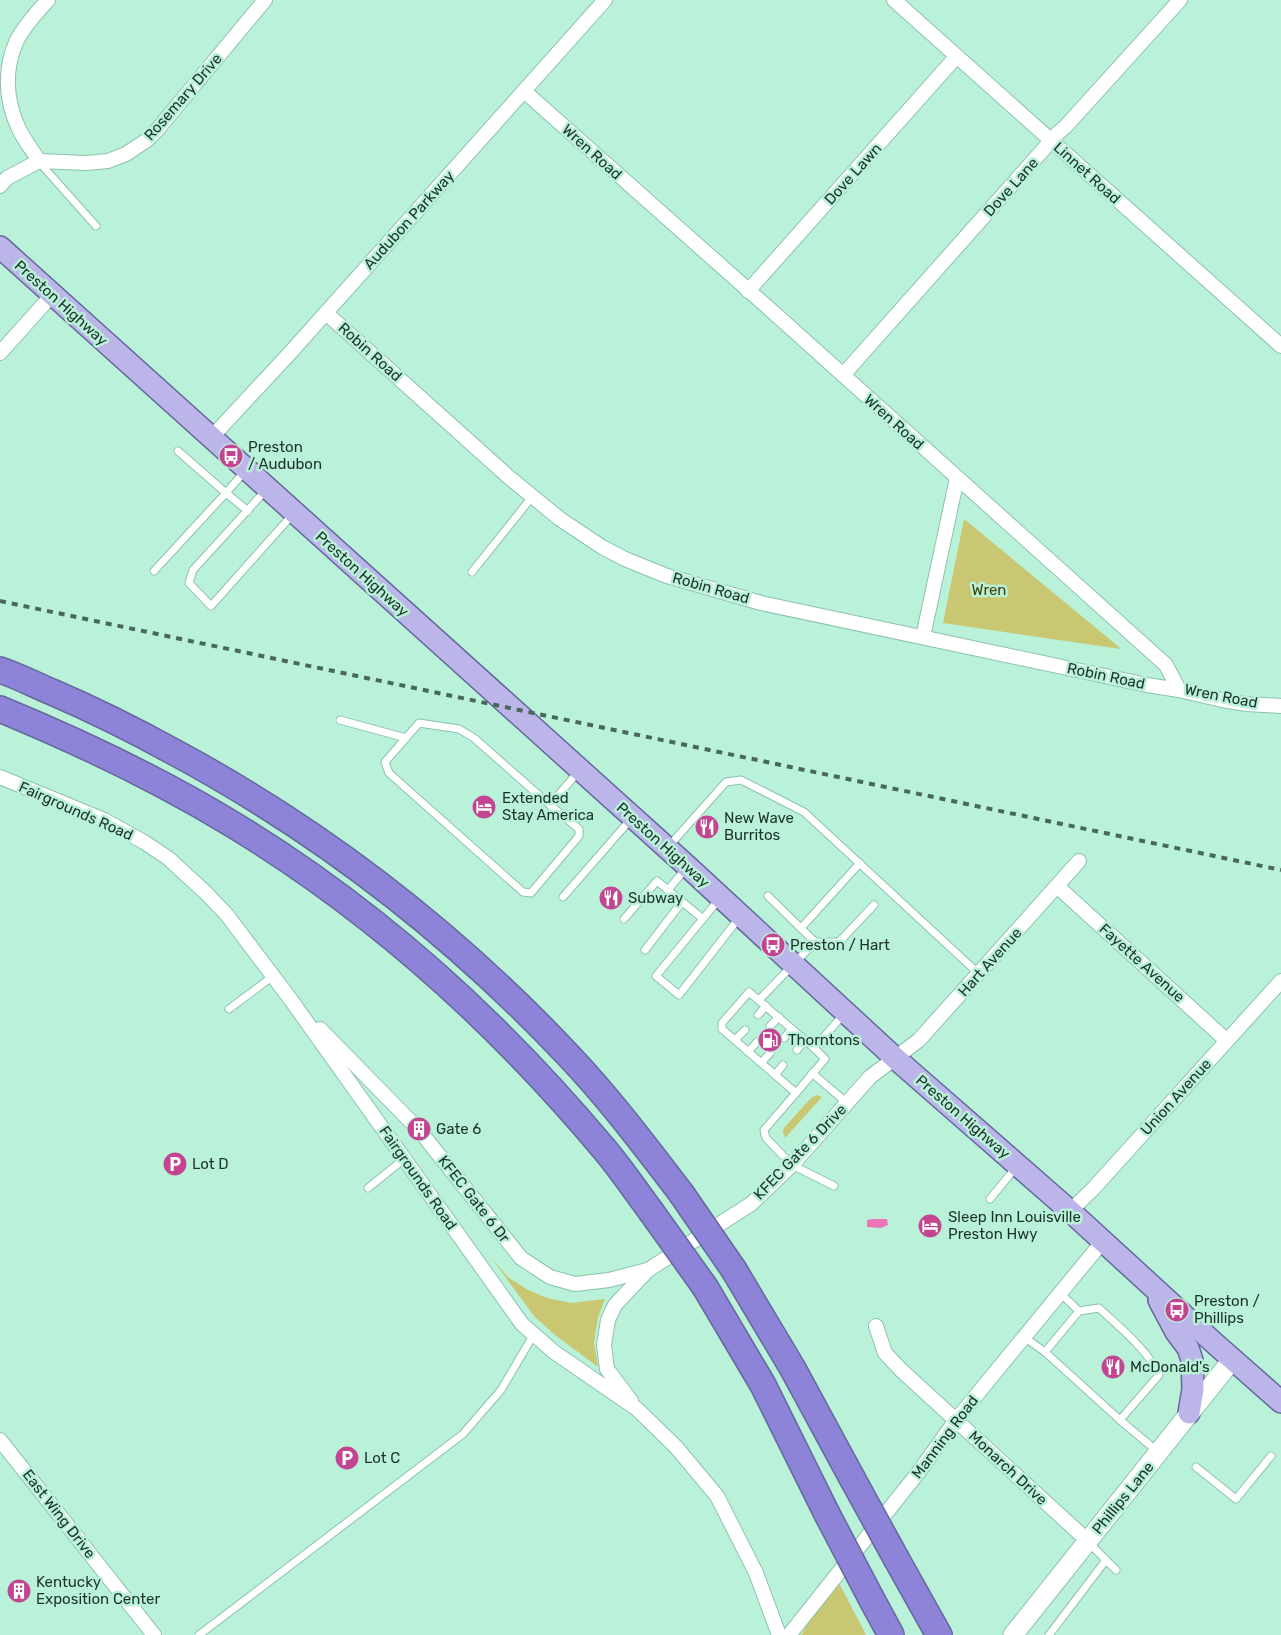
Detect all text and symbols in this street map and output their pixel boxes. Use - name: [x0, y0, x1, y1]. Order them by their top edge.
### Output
- street label: Rosemary Drive: [140, 50, 226, 144]
- street label: Wren Road: [558, 121, 626, 183]
- street label: Linnet Road: [1050, 138, 1124, 208]
- street label: Dove Lawn: [821, 140, 885, 208]
- street label: Dove Lane: [980, 154, 1042, 220]
- street label: Audubon Parkway: [360, 167, 458, 273]
- street label: Preston Highway: [11, 257, 111, 349]
- street label: Robin Road: [335, 319, 405, 385]
- street label: Wren Road: [860, 391, 928, 453]
- place label: Preston / Audubon: [248, 438, 322, 473]
- bus stop icon: Preston / Audubon: [218, 443, 244, 469]
- street label: Preston Highway: [312, 528, 412, 620]
- street label: Robin Road: [670, 568, 752, 608]
- park label: Wren: [972, 581, 1006, 599]
- street label: Robin Road: [1065, 659, 1147, 693]
- street label: Wren Road: [1183, 680, 1259, 712]
- street label: Fairgrounds Road: [16, 778, 136, 844]
- place label: Extended Stay America: [502, 789, 594, 824]
- hotel icon: Extended Stay America: [471, 794, 497, 820]
- street label: Preston Highway: [613, 799, 713, 891]
- place label: New Wave Burritos: [724, 809, 794, 844]
- restaurant icon: New Wave Burritos: [694, 814, 720, 840]
- restaurant icon: Subway: [598, 885, 624, 911]
- place label: Subway: [628, 889, 683, 907]
- street label: Fayette Avenue: [1096, 920, 1188, 1006]
- street label: Hart Avenue: [954, 924, 1026, 1000]
- bus stop icon: Preston / Hart: [760, 932, 786, 958]
- place label: Preston / Hart: [790, 936, 890, 954]
- fuel station icon: Thorntons: [757, 1027, 783, 1053]
- place label: Thorntons: [788, 1031, 860, 1049]
- street label: Union Avenue: [1137, 1055, 1215, 1139]
- street label: Preston Highway: [912, 1071, 1014, 1163]
- street label: KFEC Gate 6 Drive: [750, 1101, 850, 1203]
- building icon: Gate 6: [406, 1116, 432, 1142]
- place label: Gate 6: [436, 1120, 481, 1138]
- street label: Fairgrounds Road: [375, 1123, 461, 1233]
- parking icon: Lot D: [162, 1151, 188, 1177]
- street label: KFEC Gate 6 Dr: [434, 1152, 514, 1246]
- place label: Lot D: [192, 1155, 229, 1173]
- place label: Sleep Inn Louisville Preston Hwy: [948, 1208, 1081, 1243]
- hotel icon: Sleep Inn Louisville Preston Hwy: [917, 1213, 943, 1239]
- place label: Preston / Phillips: [1194, 1292, 1260, 1327]
- bus stop icon: Preston / Phillips: [1164, 1297, 1190, 1323]
- restaurant icon: McDonald's: [1100, 1354, 1126, 1380]
- place label: McDonald's: [1130, 1358, 1210, 1376]
- street label: Manning Road: [908, 1392, 982, 1482]
- street label: Monarch Drive: [965, 1427, 1051, 1509]
- parking icon: Lot C: [334, 1445, 360, 1471]
- place label: Lot C: [364, 1449, 400, 1467]
- street label: Phillips Lane: [1088, 1458, 1158, 1538]
- street label: East Wing Drive: [19, 1466, 99, 1562]
- place label: Kentucky Exposition Center: [36, 1573, 161, 1608]
- building icon: Kentucky Exposition Center: [6, 1578, 32, 1604]

